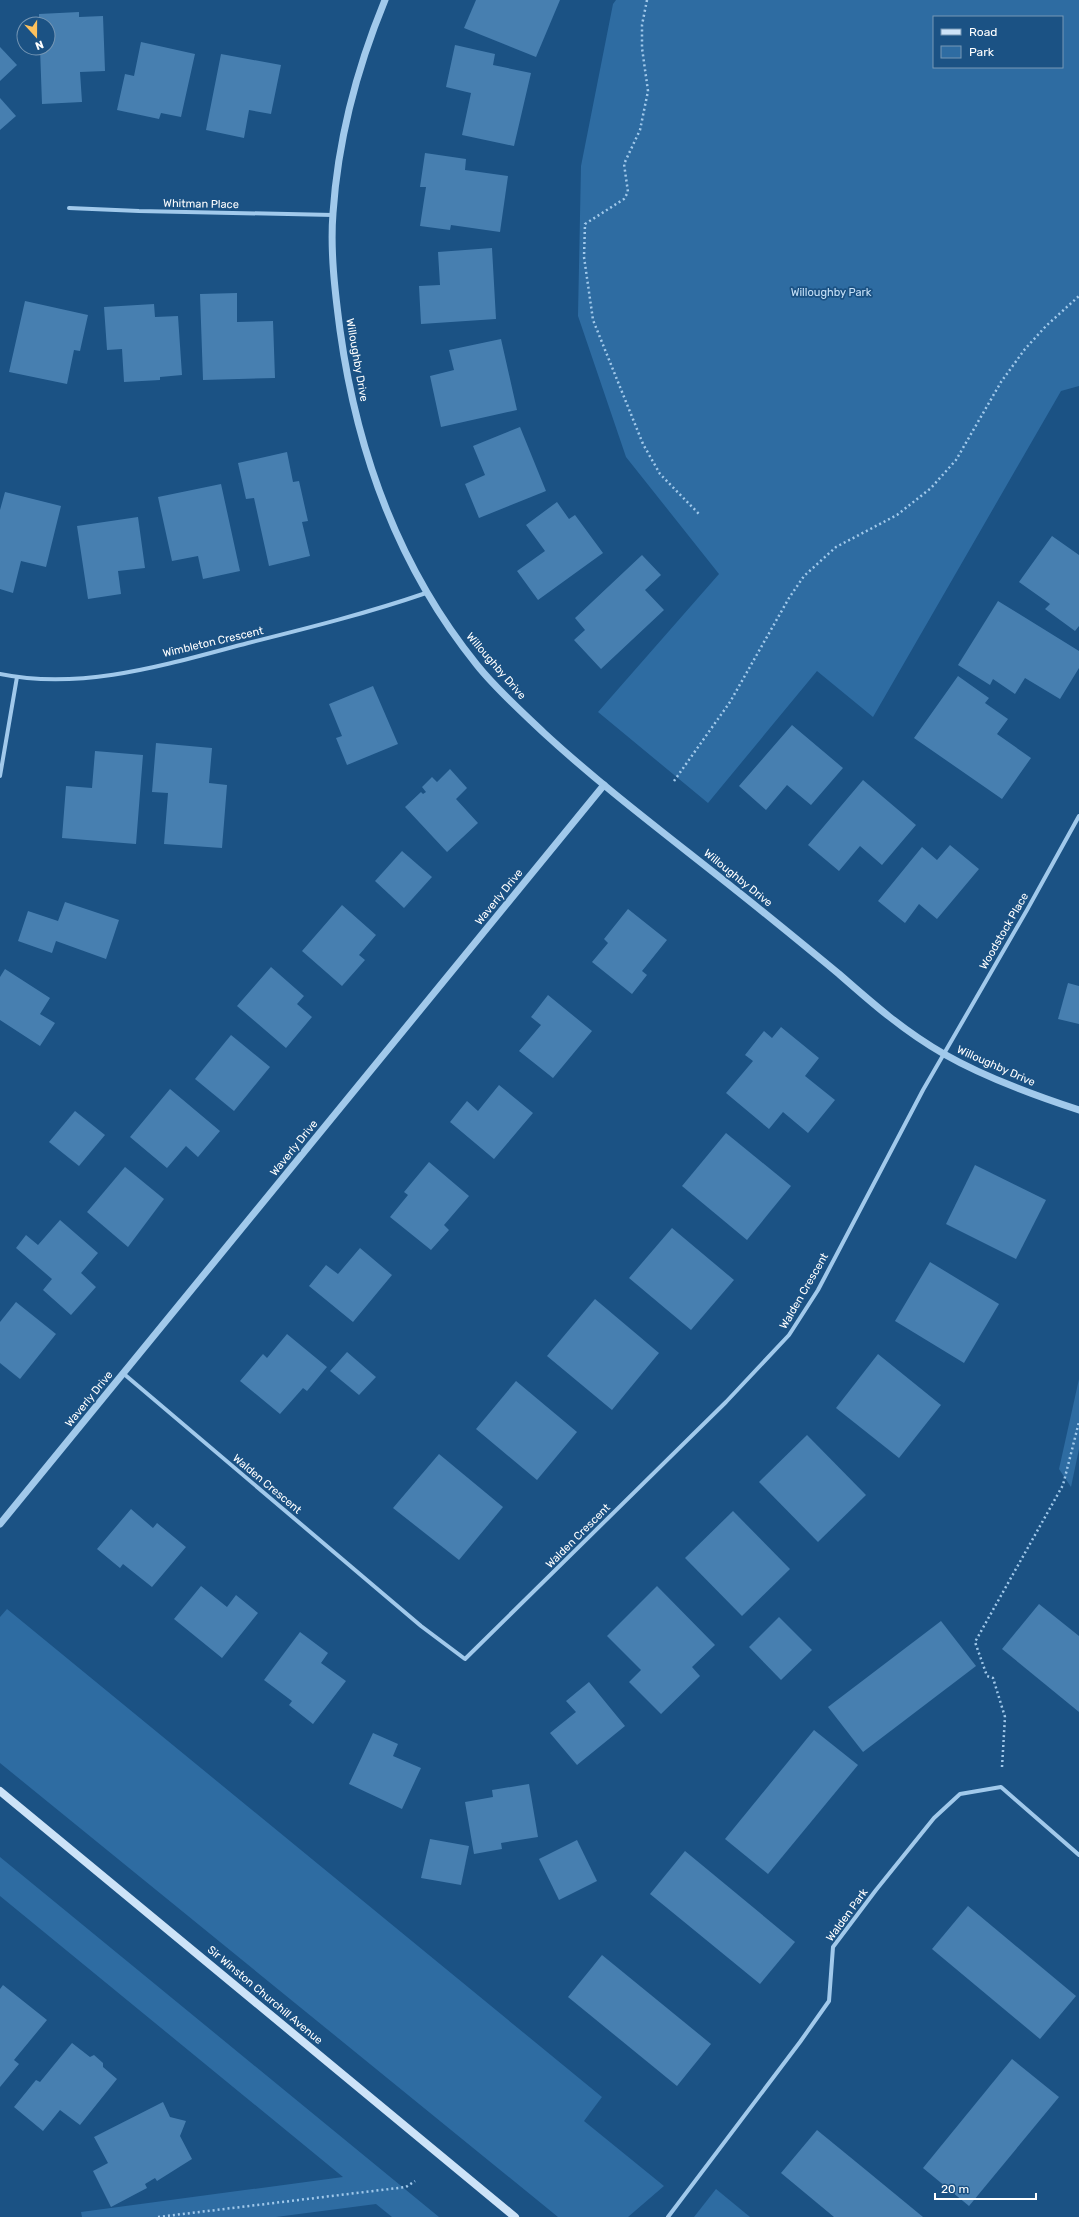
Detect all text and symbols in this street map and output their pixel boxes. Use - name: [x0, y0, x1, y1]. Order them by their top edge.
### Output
- north arrow: [16, 16, 56, 56]
- legend: [933, 16, 1063, 68]
- text: Road: [969, 25, 997, 39]
- text: N: [33, 37, 45, 52]
- text: Park: [969, 45, 995, 59]
- street label: Whitman Place: [163, 197, 239, 211]
- park label: Willoughby Park: [791, 286, 872, 299]
- street label: Willoughby Drive: [343, 317, 371, 403]
- street label: Wimbleton Crescent: [161, 624, 265, 660]
- street label: Willoughby Drive: [463, 630, 529, 702]
- street label: Willoughby Drive: [701, 846, 775, 910]
- street label: Waverly Drive: [472, 866, 526, 928]
- street label: Woodstock Place: [977, 890, 1031, 972]
- street label: Willoughby Drive: [955, 1043, 1037, 1089]
- street label: Waverly Drive: [267, 1117, 321, 1179]
- street label: Walden Crescent: [777, 1250, 831, 1331]
- street label: Waverly Drive: [62, 1368, 116, 1430]
- street label: Walden Crescent: [230, 1451, 305, 1517]
- street label: Walden Crescent: [543, 1501, 613, 1571]
- street label: Walden Park: [823, 1886, 871, 1944]
- street label: Sir Winston Churchill Avenue: [205, 1943, 325, 2047]
- scale bar: [935, 2175, 1036, 2201]
- text: 20 m: [941, 2182, 969, 2196]

